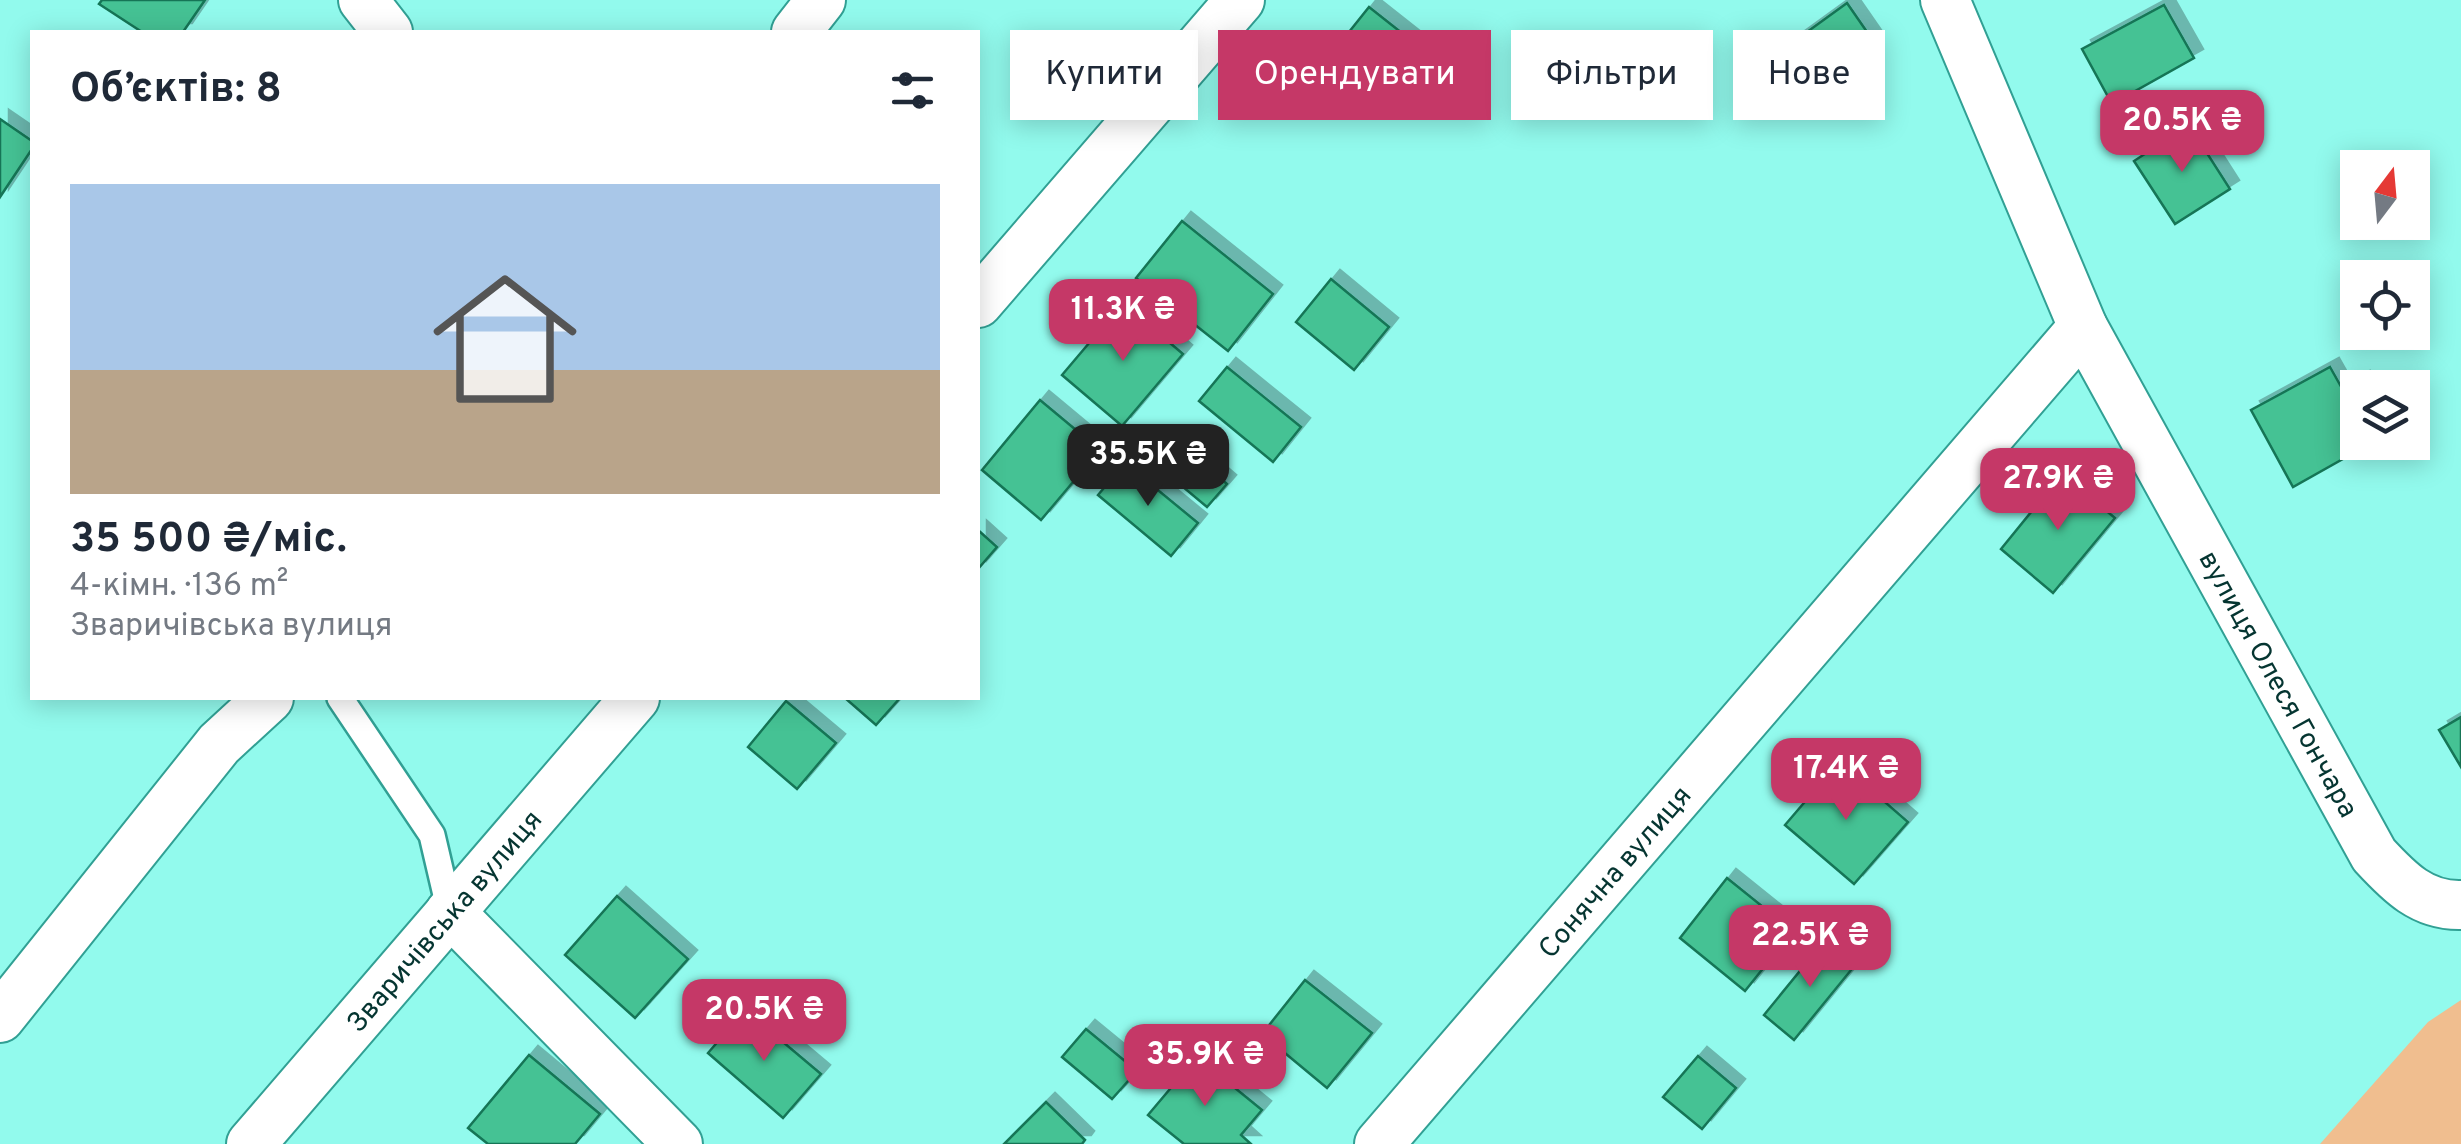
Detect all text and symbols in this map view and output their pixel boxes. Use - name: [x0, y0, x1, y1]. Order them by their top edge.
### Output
- chip: Купити: [1010, 30, 1198, 120]
- chip: Орендувати: [1218, 30, 1491, 120]
- chip: Фільтри: [1511, 30, 1713, 120]
- chip: Нове: [1733, 30, 1885, 120]
- icon: filters: [885, 63, 940, 118]
- text: Об’єктів: 8: [70, 64, 282, 117]
- pin: 20.5K ₴: [2090, 90, 2274, 175]
- text: 20.5K ₴: [2122, 102, 2242, 142]
- north arrow: [2340, 150, 2430, 240]
- map controls: [2340, 150, 2430, 460]
- icon: home: [415, 249, 595, 429]
- button: locate: [2340, 260, 2430, 350]
- pin: 11.3K ₴: [1031, 279, 1215, 364]
- text: 11.3K ₴: [1071, 291, 1175, 331]
- button: layers: [2340, 370, 2430, 460]
- pin: 35.5K ₴: [1056, 424, 1240, 509]
- text: 35.5K ₴: [1089, 436, 1207, 476]
- pin: 27.9K ₴: [1966, 448, 2150, 533]
- text: 27.9K ₴: [2002, 460, 2114, 500]
- text: 35 500 ₴/міс.: [70, 514, 347, 567]
- street label: вулиця Олеся Гончара: [2189, 545, 2365, 825]
- text: 4-кімн. · 136 m²: [70, 567, 288, 607]
- text: Зваричівська вулиця: [70, 607, 392, 647]
- pin: 17.4K ₴: [1754, 738, 1938, 823]
- text: 17.4K ₴: [1793, 750, 1899, 790]
- street label: Сонячна вулиця: [1532, 779, 1701, 967]
- street label: Зваричівська вулиця: [340, 804, 551, 1041]
- pin: 22.5K ₴: [1718, 905, 1902, 990]
- text: 22.5K ₴: [1751, 917, 1869, 957]
- pin: 20.5K ₴: [672, 979, 856, 1064]
- text: 20.5K ₴: [704, 991, 824, 1031]
- pin: 35.9K ₴: [1113, 1024, 1297, 1109]
- text: 35.9K ₴: [1146, 1036, 1264, 1076]

